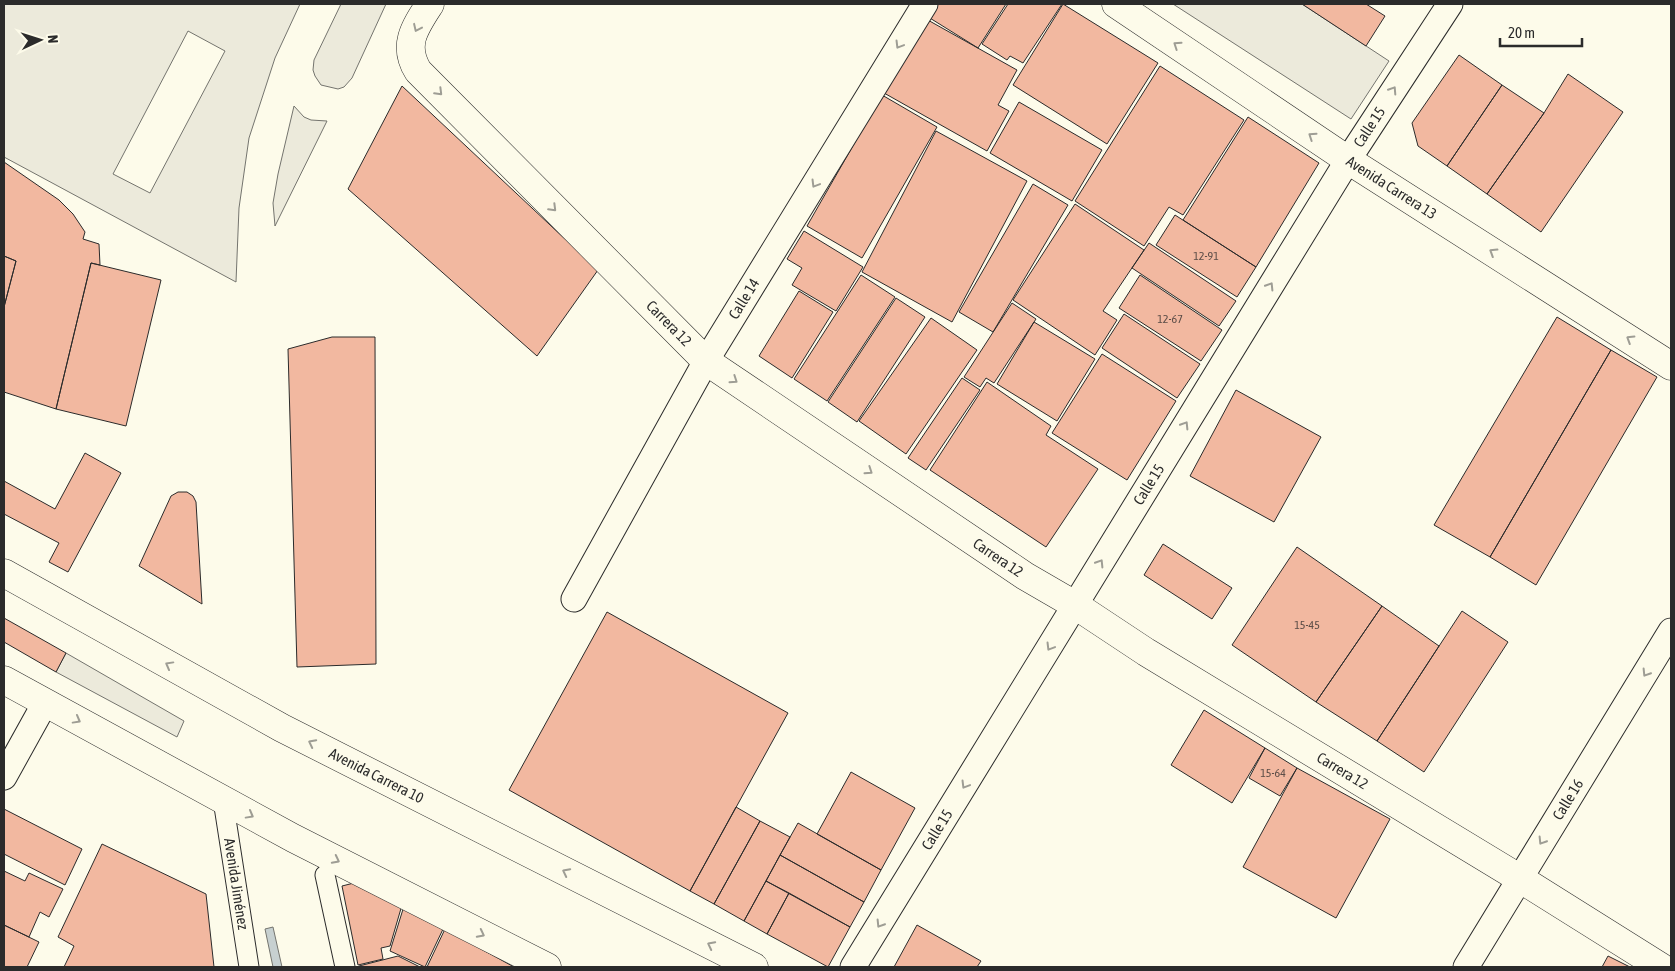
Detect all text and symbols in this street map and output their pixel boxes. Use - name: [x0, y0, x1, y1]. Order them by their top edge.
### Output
- north arrow: [15, 15, 65, 65]
- scale bar: [1500, 15, 1582, 47]
- one-way arrow: [413, 22, 423, 31]
- text: 20 m: [1508, 24, 1535, 41]
- text: N: [45, 34, 61, 44]
- one-way arrow: [896, 40, 906, 49]
- one-way arrow: [1174, 42, 1183, 51]
- one-way arrow: [433, 86, 442, 95]
- one-way arrow: [1387, 86, 1397, 95]
- street label: Calle 15: [1350, 104, 1388, 150]
- one-way arrow: [1308, 133, 1318, 142]
- street label: Avenida Carrera 13: [1343, 152, 1440, 222]
- one-way arrow: [811, 179, 821, 188]
- one-way arrow: [547, 202, 556, 211]
- house number: 12-91: [1193, 249, 1219, 263]
- one-way arrow: [1489, 249, 1498, 259]
- street label: Calle 14: [725, 275, 763, 322]
- one-way arrow: [1264, 283, 1274, 292]
- street label: Carrera 12: [643, 297, 695, 349]
- house number: 12-67: [1157, 312, 1183, 326]
- one-way arrow: [1626, 336, 1635, 346]
- one-way arrow: [728, 374, 737, 383]
- one-way arrow: [1179, 421, 1189, 430]
- street label: Calle 15: [1130, 461, 1167, 508]
- one-way arrow: [863, 464, 872, 474]
- street label: Carrera 12: [970, 534, 1027, 580]
- one-way arrow: [1094, 560, 1104, 569]
- house number: 15-45: [1294, 618, 1320, 632]
- one-way arrow: [1046, 641, 1056, 650]
- one-way arrow: [166, 661, 175, 671]
- one-way arrow: [1642, 667, 1652, 676]
- one-way arrow: [72, 714, 81, 724]
- one-way arrow: [308, 739, 317, 749]
- street label: Avenida Carrera 10: [326, 744, 427, 806]
- street label: Carrera 12: [1314, 749, 1371, 792]
- house number: 15-64: [1260, 766, 1286, 780]
- street label: Calle 16: [1549, 776, 1587, 823]
- one-way arrow: [961, 780, 971, 789]
- street label: Calle 15: [918, 806, 956, 853]
- one-way arrow: [245, 809, 254, 819]
- one-way arrow: [1539, 835, 1548, 844]
- street label: Avenida Jiménez: [221, 837, 252, 932]
- one-way arrow: [331, 854, 340, 864]
- one-way arrow: [562, 868, 571, 878]
- one-way arrow: [876, 918, 886, 927]
- one-way arrow: [476, 928, 485, 938]
- one-way arrow: [707, 941, 716, 951]

